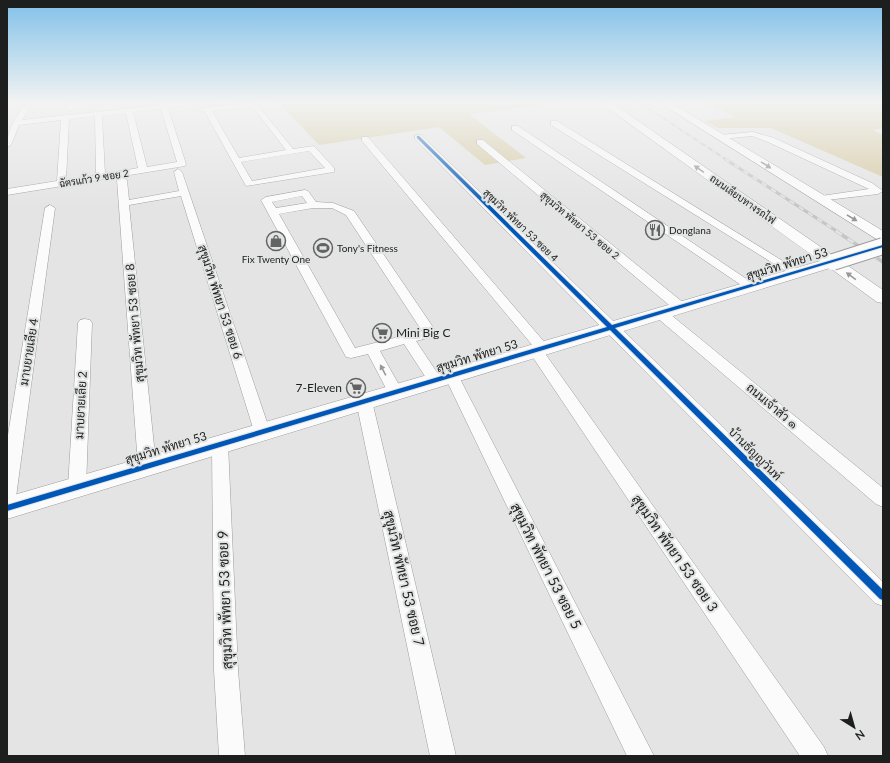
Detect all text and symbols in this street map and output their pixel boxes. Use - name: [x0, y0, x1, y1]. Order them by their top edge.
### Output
- one-way arrow: [761, 161, 771, 169]
- one-way arrow: [694, 165, 704, 173]
- street label: ฉัตรแก้ว 9 ซอย 2: [58, 167, 130, 189]
- street label: ถนนเลียบทางรถไฟ: [708, 172, 778, 226]
- street label: สุขุมวิท พัทยา 53 ซอย 4: [480, 186, 561, 265]
- street label: สุขุมวิท พัทยา 53 ซอย 2: [537, 188, 622, 263]
- one-way arrow: [847, 214, 857, 222]
- restaurant icon: Donglana: [644, 219, 666, 241]
- place label: Donglana: [669, 224, 711, 236]
- shop icon: Fix Twenty One: [265, 230, 287, 252]
- sports icon: Tony's Fitness: [312, 237, 334, 259]
- place label: Tony's Fitness: [337, 242, 398, 254]
- street label: สุขุมวิท พัทยา 53 ซอย 6: [193, 243, 246, 361]
- street label: สุขุมวิท พัทยา 53: [744, 244, 830, 285]
- place label: Fix Twenty One: [242, 253, 310, 265]
- street label: สุขุมวิท พัทยา 53 ซอย 8: [122, 263, 149, 383]
- one-way arrow: [846, 272, 856, 280]
- street label: มาบยายเลีย 4: [16, 317, 41, 387]
- supermarket icon: Mini Big C: [371, 322, 393, 344]
- place label: Mini Big C: [396, 325, 450, 340]
- street label: สุขุมวิท พัทยา 53: [434, 336, 520, 377]
- one-way arrow: [380, 364, 387, 376]
- street label: มาบยายเลีย 2: [71, 371, 90, 439]
- supermarket icon: 7-Eleven: [345, 377, 367, 399]
- place label: 7-Eleven: [296, 380, 342, 395]
- street label: ถนนเจ้าสัว ๑: [743, 380, 801, 432]
- street label: บ้านธัญญวันท์: [726, 424, 785, 483]
- street label: สุขุมวิท พัทยา 53: [123, 428, 209, 469]
- street label: สุขุมวิท พัทยา 53 ซอย 3: [627, 491, 722, 616]
- street label: สุขุมวิท พัทยา 53 ซอย 5: [506, 500, 586, 632]
- street label: สุขุมวิท พัทยา 53 ซอย 7: [379, 508, 428, 648]
- street label: สุขุมวิท พัทยา 53 ซอย 9: [214, 530, 237, 670]
- north arrow: [834, 707, 874, 747]
- text: N: [853, 728, 868, 743]

